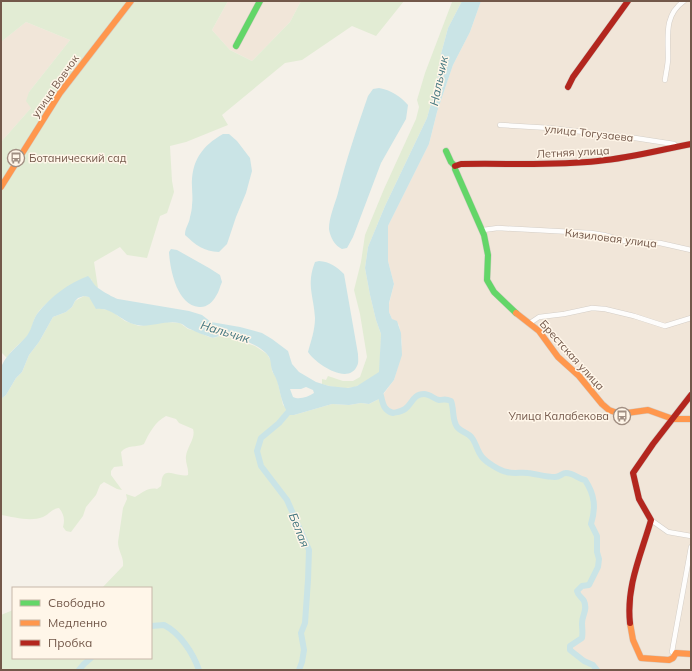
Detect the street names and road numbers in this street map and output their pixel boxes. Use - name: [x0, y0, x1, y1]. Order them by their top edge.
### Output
- street label: улица Вовчок: [28, 52, 82, 120]
- street label: улица Тогузаева: [544, 121, 634, 145]
- street label: Летняя улица: [536, 143, 610, 161]
- street label: Кизиловая улица: [564, 225, 658, 251]
- street label: Брестская улица: [537, 317, 607, 393]

